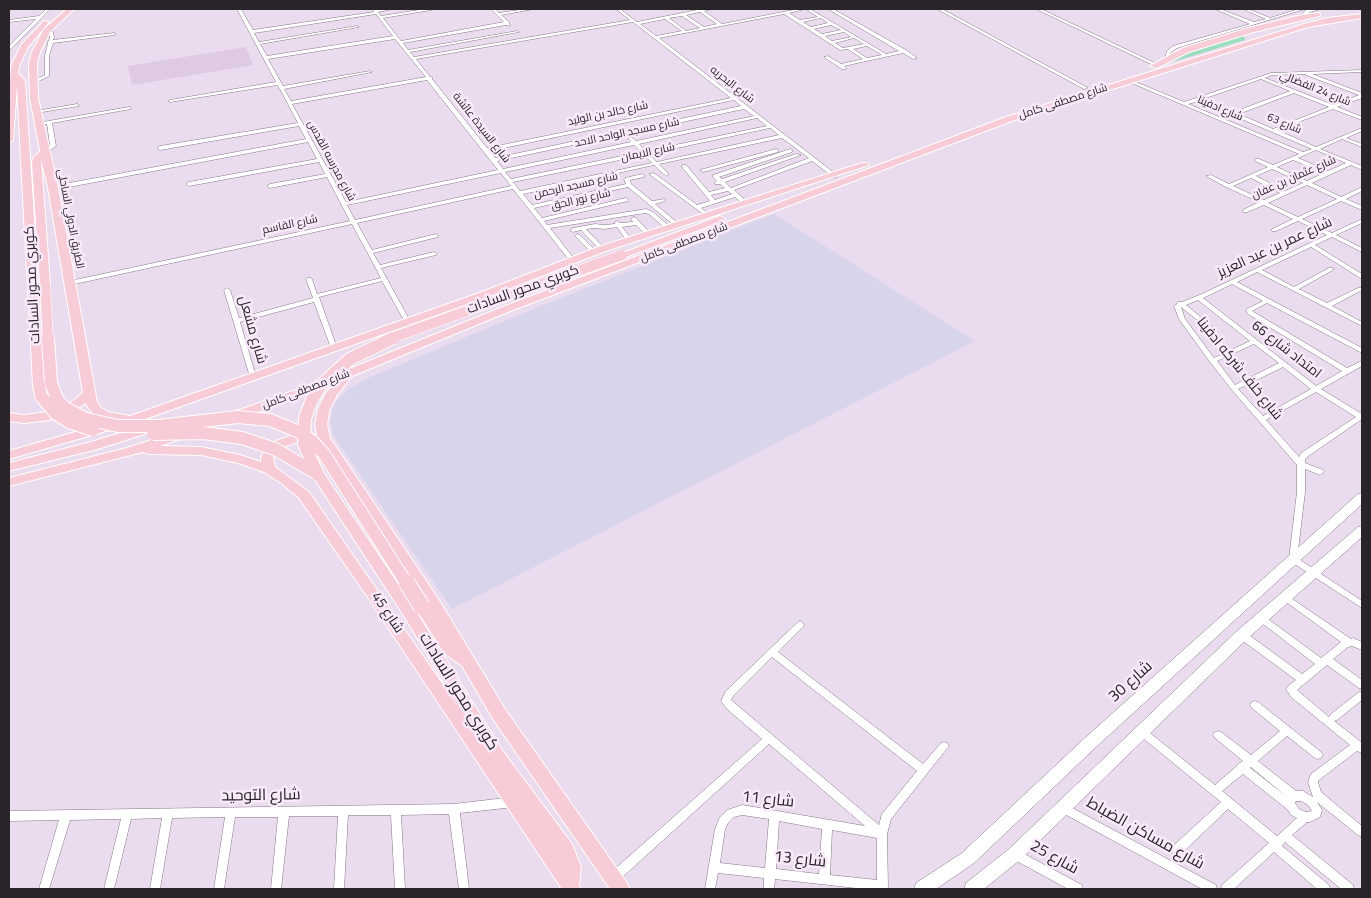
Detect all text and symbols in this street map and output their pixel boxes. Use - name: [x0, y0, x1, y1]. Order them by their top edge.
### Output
- street label: شارع البحريه: [707, 63, 757, 107]
- street label: شارع 24 الفضالي: [1278, 69, 1352, 109]
- street label: شارع مصطفى كامل: [1017, 81, 1109, 123]
- street label: شارع السيدة عائشة: [449, 90, 513, 166]
- street label: شارع ادفينا: [1195, 93, 1245, 125]
- street label: شارع خالد بن الوليد: [567, 99, 649, 129]
- street label: شارع 63: [1265, 111, 1303, 137]
- street label: شارع مسجد الواحد الاحد: [573, 115, 681, 151]
- street label: شارع مدرسه القدس: [304, 118, 358, 204]
- street label: شارع الايمان: [620, 141, 676, 165]
- street label: شارع عثمان بن عفان: [1250, 153, 1338, 203]
- street label: الطريق الدولي الساحلى: [54, 168, 86, 270]
- street label: شارع مسجد الرحمن: [533, 170, 619, 202]
- street label: شارع نور الحق: [550, 187, 612, 213]
- street label: شارع القاسم: [261, 213, 319, 237]
- street label: شارع عمر بن عبد العزيز: [1215, 214, 1335, 282]
- street label: شارع مصطفى كامل: [638, 220, 730, 266]
- street label: كوبري محور السادات: [22, 226, 44, 344]
- street label: كوبري محور السادات: [465, 262, 581, 318]
- street label: شارع مشعل: [234, 294, 270, 366]
- street label: شارع خلف شركه ادفينا: [1193, 314, 1285, 424]
- street label: امتداد شارع 66: [1248, 318, 1324, 382]
- street label: شارع مصطفى كامل: [260, 367, 352, 413]
- street label: شارع 45: [367, 589, 407, 637]
- street label: كوبري محور السادات: [414, 630, 502, 754]
- street label: شارع 30: [1105, 657, 1157, 707]
- street label: شارع التوحيد: [221, 786, 301, 806]
- street label: شارع 11: [741, 788, 795, 812]
- street label: شارع مساكن الضباط: [1083, 794, 1207, 874]
- street label: شارع 25: [1026, 837, 1082, 879]
- street label: شارع 13: [773, 848, 827, 872]

